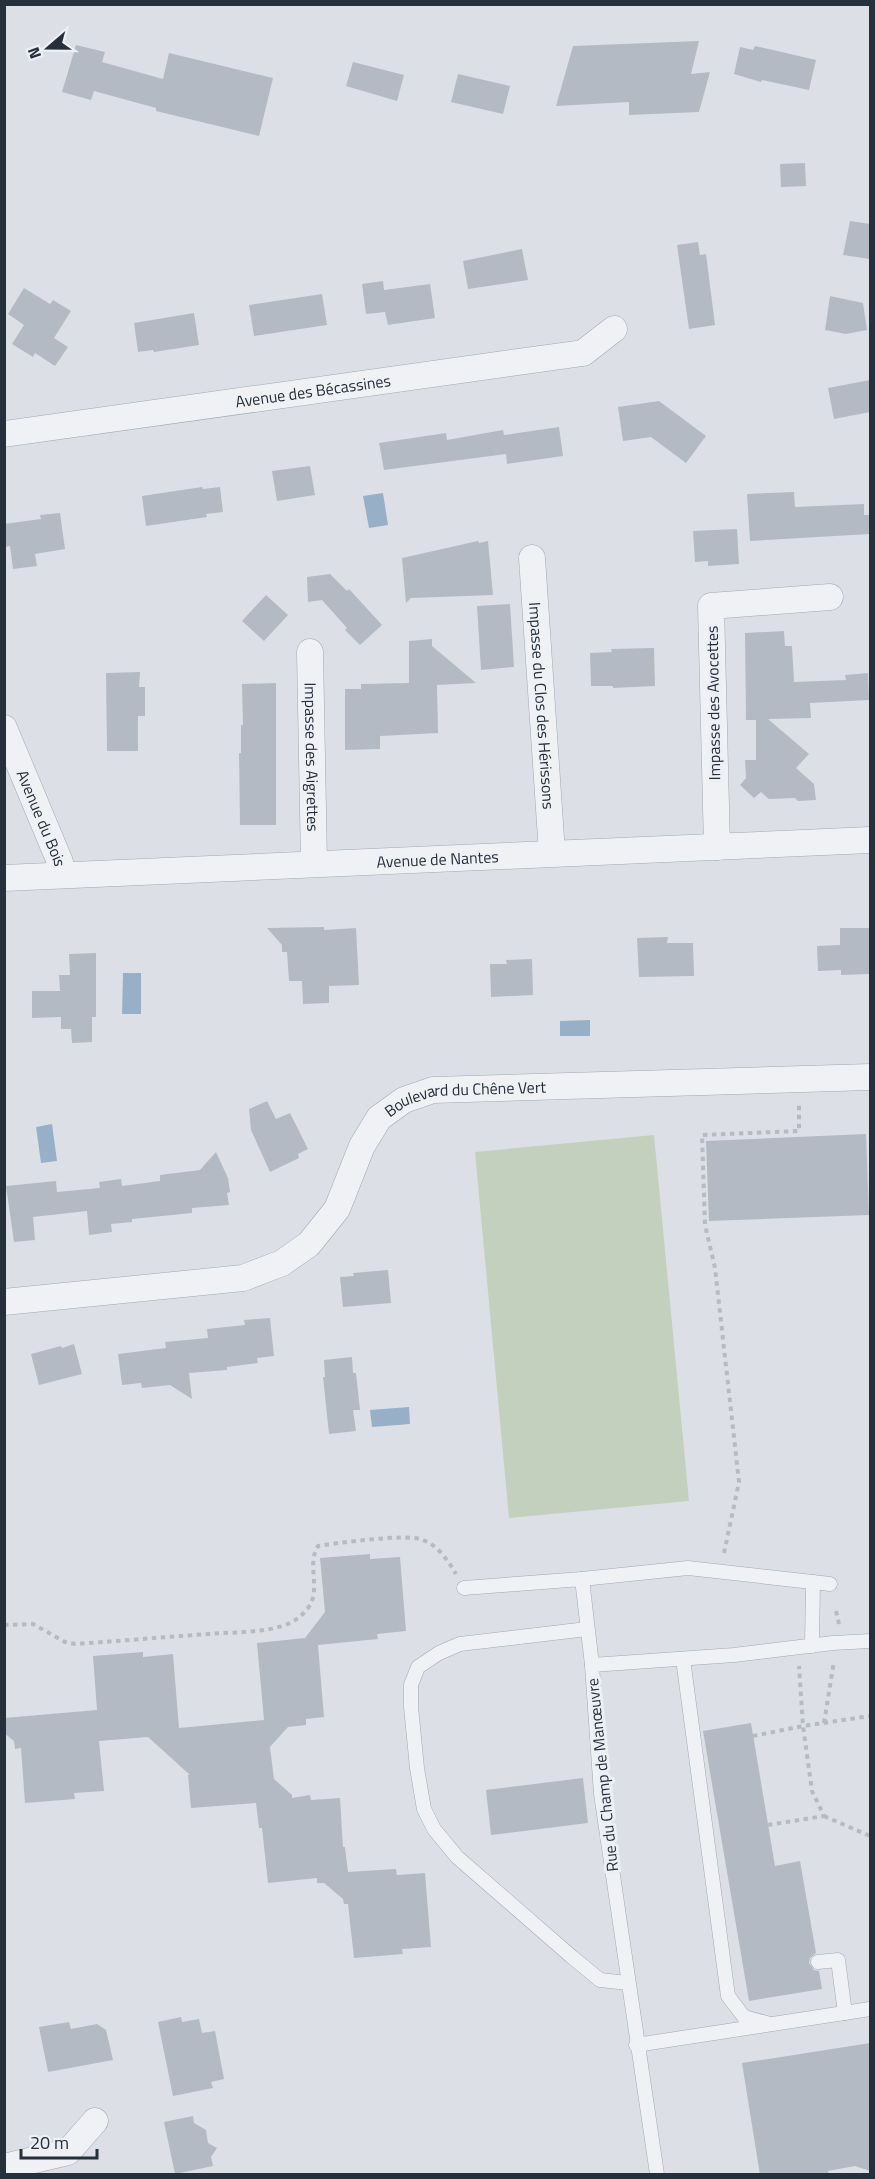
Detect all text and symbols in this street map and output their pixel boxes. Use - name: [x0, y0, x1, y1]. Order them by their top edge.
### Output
- north arrow: [18, 18, 78, 78]
- text: N: [21, 44, 47, 62]
- street label: Avenue des Bécassines: [234, 368, 392, 414]
- street label: Impasse du Clos des Hérissons: [523, 601, 561, 810]
- street label: Impasse des Avocettes: [700, 625, 726, 781]
- street label: Impasse des Aigrettes: [299, 682, 325, 832]
- street label: Avenue du Bois: [11, 766, 72, 867]
- street label: Avenue de Nantes: [376, 844, 499, 874]
- street label: Boulevard du Chêne Vert: [379, 1075, 547, 1123]
- street label: Rue du Champ de Manœuvre: [580, 1677, 624, 1873]
- scale bar: [21, 2122, 98, 2160]
- text: 20 m: [30, 2129, 69, 2156]

